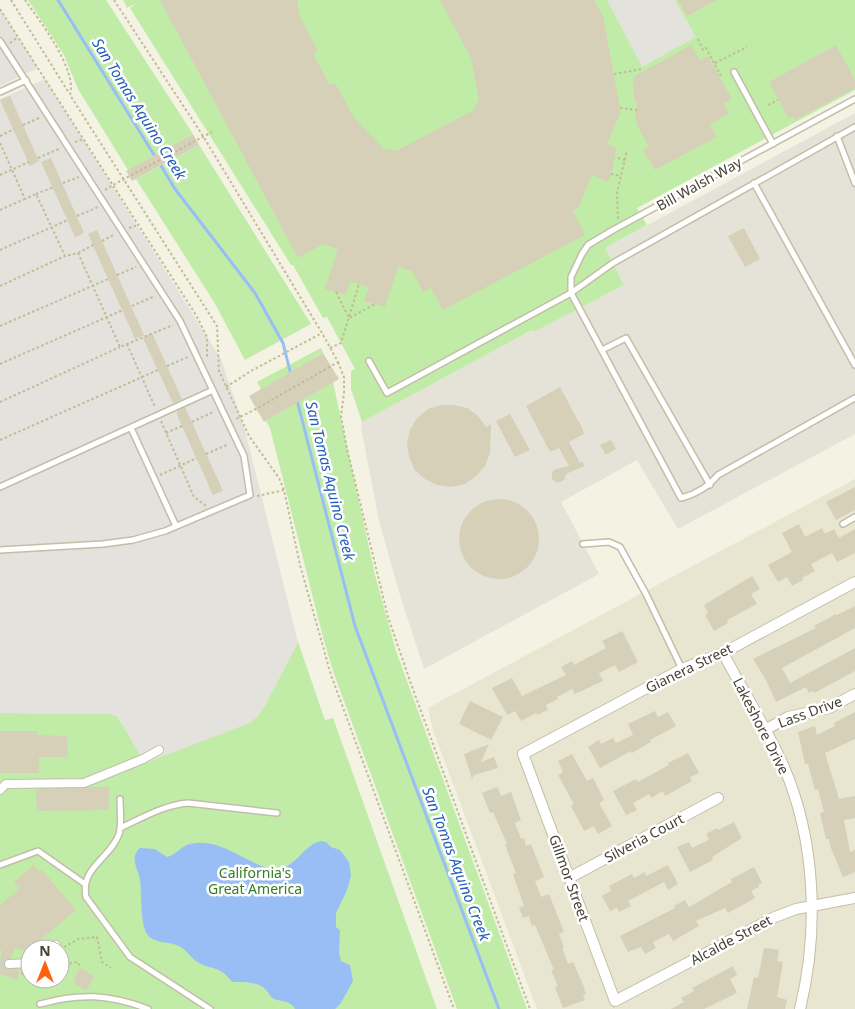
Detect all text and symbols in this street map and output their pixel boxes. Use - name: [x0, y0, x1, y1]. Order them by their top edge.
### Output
- water label: San Tomas Aquino Creek: [88, 34, 192, 183]
- street label: Bill Walsh Way: [653, 152, 745, 215]
- water label: San Tomas Aquino Creek: [302, 399, 361, 563]
- street label: Gianera Street: [642, 638, 735, 697]
- street label: Lakeshore Drive: [729, 674, 794, 777]
- street label: Lass Drive: [775, 691, 845, 732]
- water label: San Tomas Aquino Creek: [418, 784, 496, 944]
- street label: Silveria Court: [601, 809, 687, 867]
- street label: Gillmor Street: [545, 832, 594, 924]
- park label: California's Great America: [208, 863, 302, 898]
- street label: Alcalde Street: [687, 910, 775, 969]
- north arrow: [20, 939, 70, 989]
- text: N: [39, 941, 51, 960]

